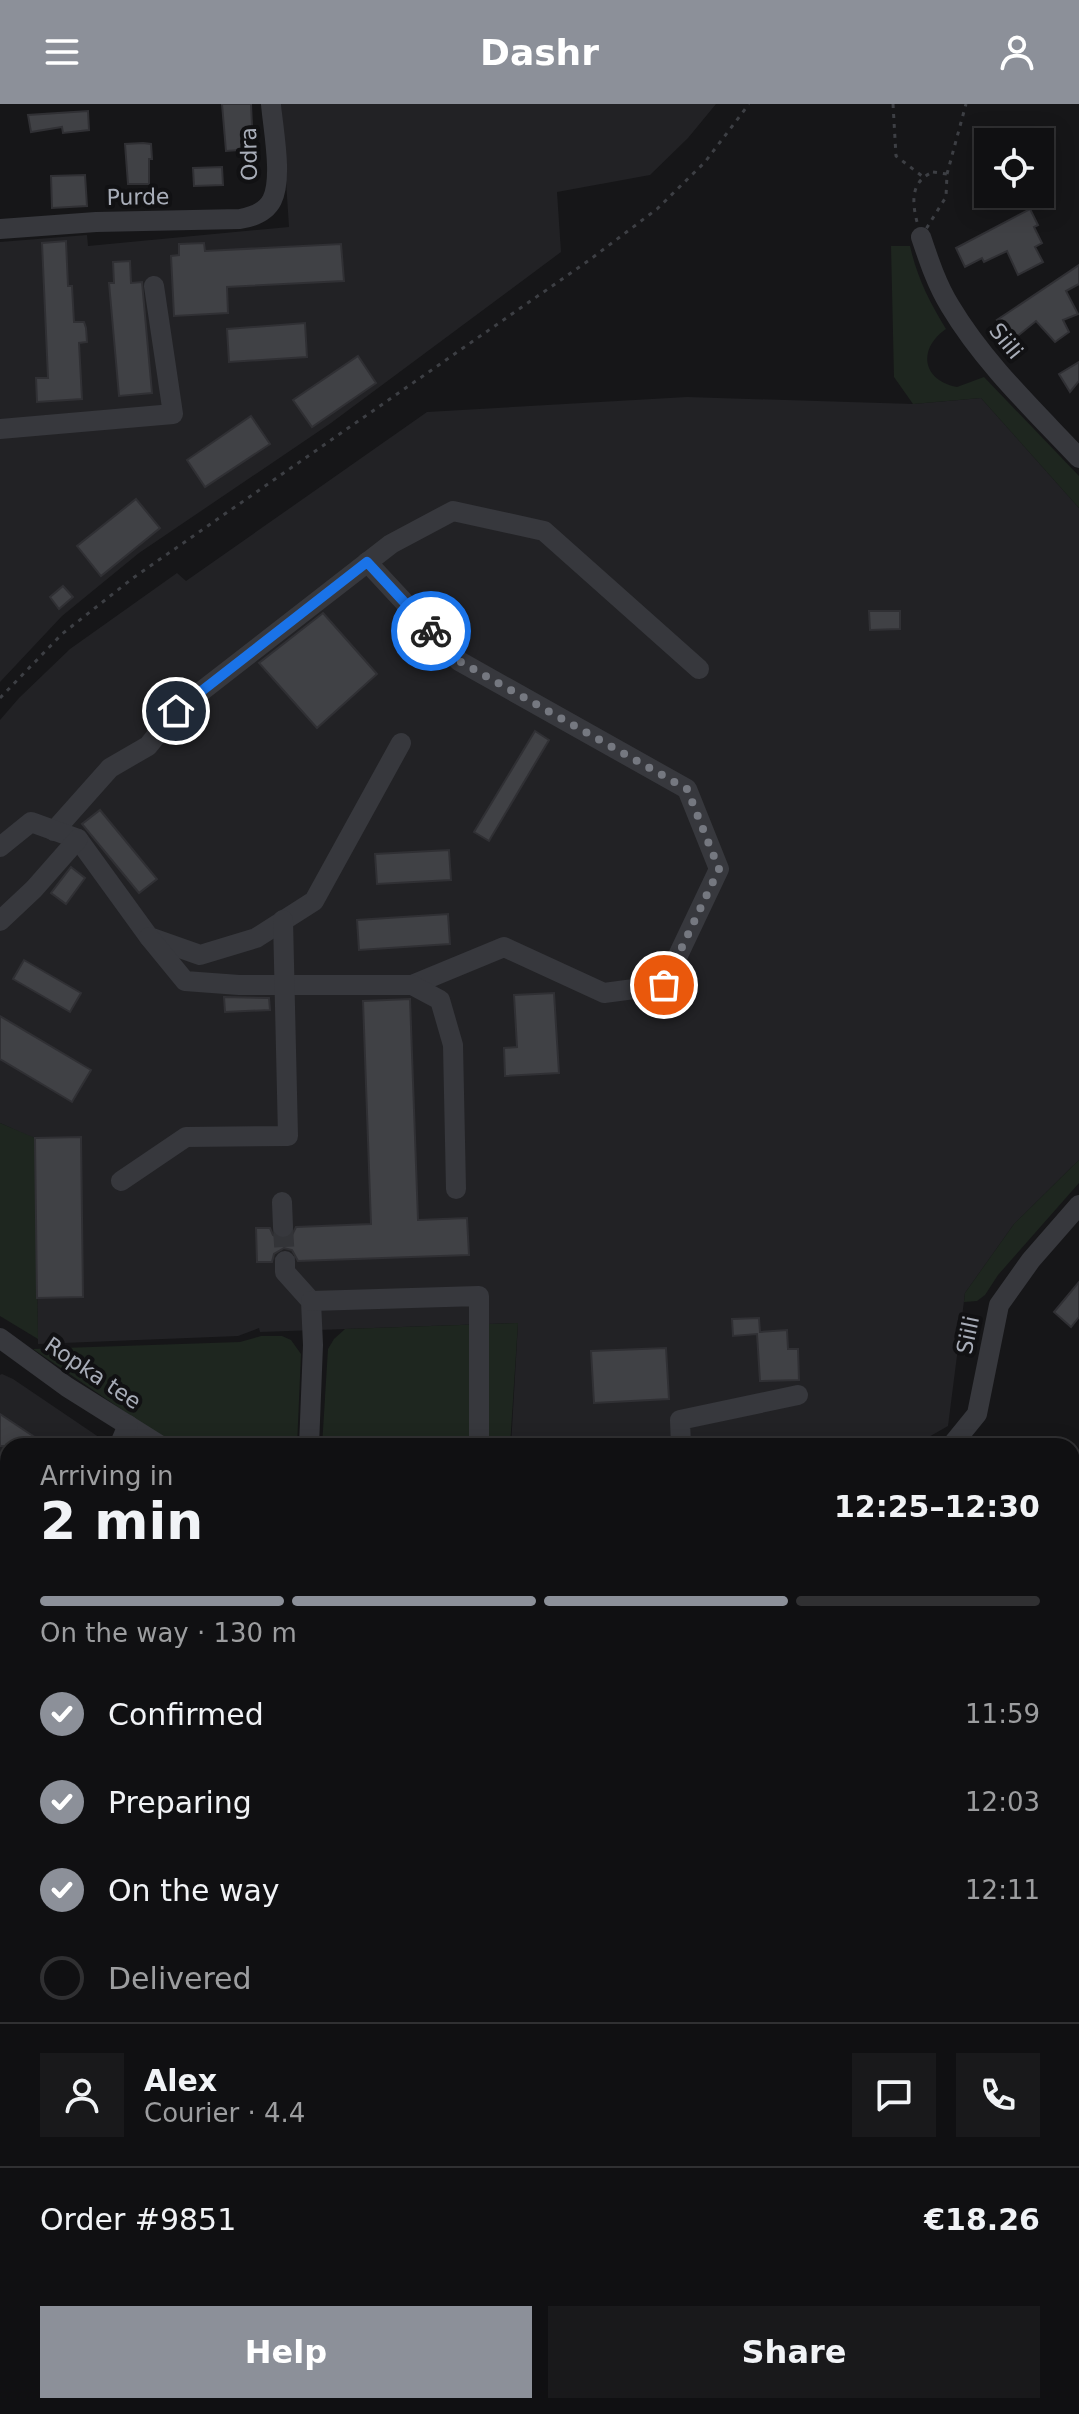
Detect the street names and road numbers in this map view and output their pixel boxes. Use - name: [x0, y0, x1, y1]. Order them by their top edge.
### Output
- street label: Odra: [236, 127, 262, 181]
- street label: Purde: [106, 184, 170, 210]
- street label: Siili: [984, 318, 1028, 364]
- street label: Siili: [952, 1314, 984, 1356]
- street label: Ropka tee: [40, 1332, 146, 1414]

